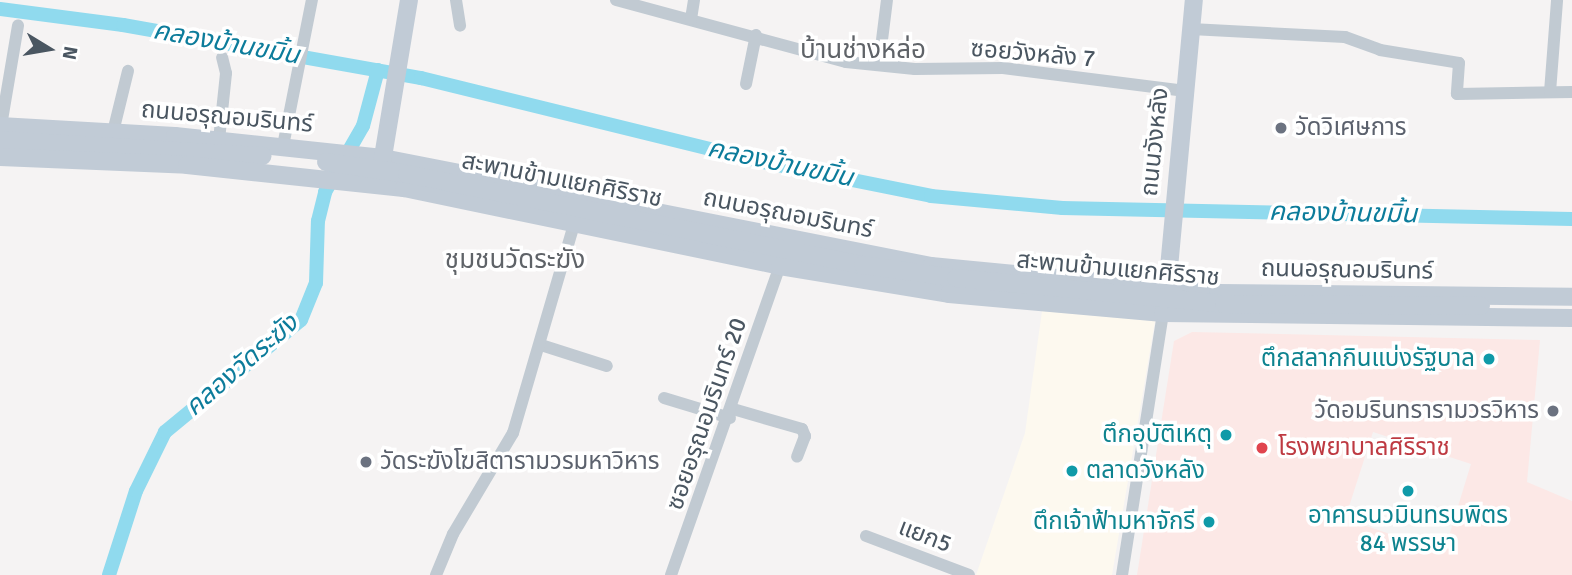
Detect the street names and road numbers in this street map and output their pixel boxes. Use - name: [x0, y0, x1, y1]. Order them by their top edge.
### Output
- street label: ซอยวังหลัง 7: [969, 34, 1097, 74]
- street label: ถนนวังหลัง: [1135, 86, 1175, 198]
- street label: ถนนอรุณอมรินทร์: [140, 95, 314, 139]
- street label: สะพานข้ามแยกศิริราช: [459, 146, 665, 214]
- street label: ถนนอรุณอมรินทร์: [701, 183, 875, 245]
- street label: สะพานข้ามแยกศิริราช: [1015, 246, 1221, 292]
- street label: ถนนอรุณอมรินทร์: [1261, 254, 1433, 286]
- street label: ซอยอรุณอมรินทร์ 20: [661, 314, 753, 514]
- street label: แยก5: [894, 513, 956, 559]

